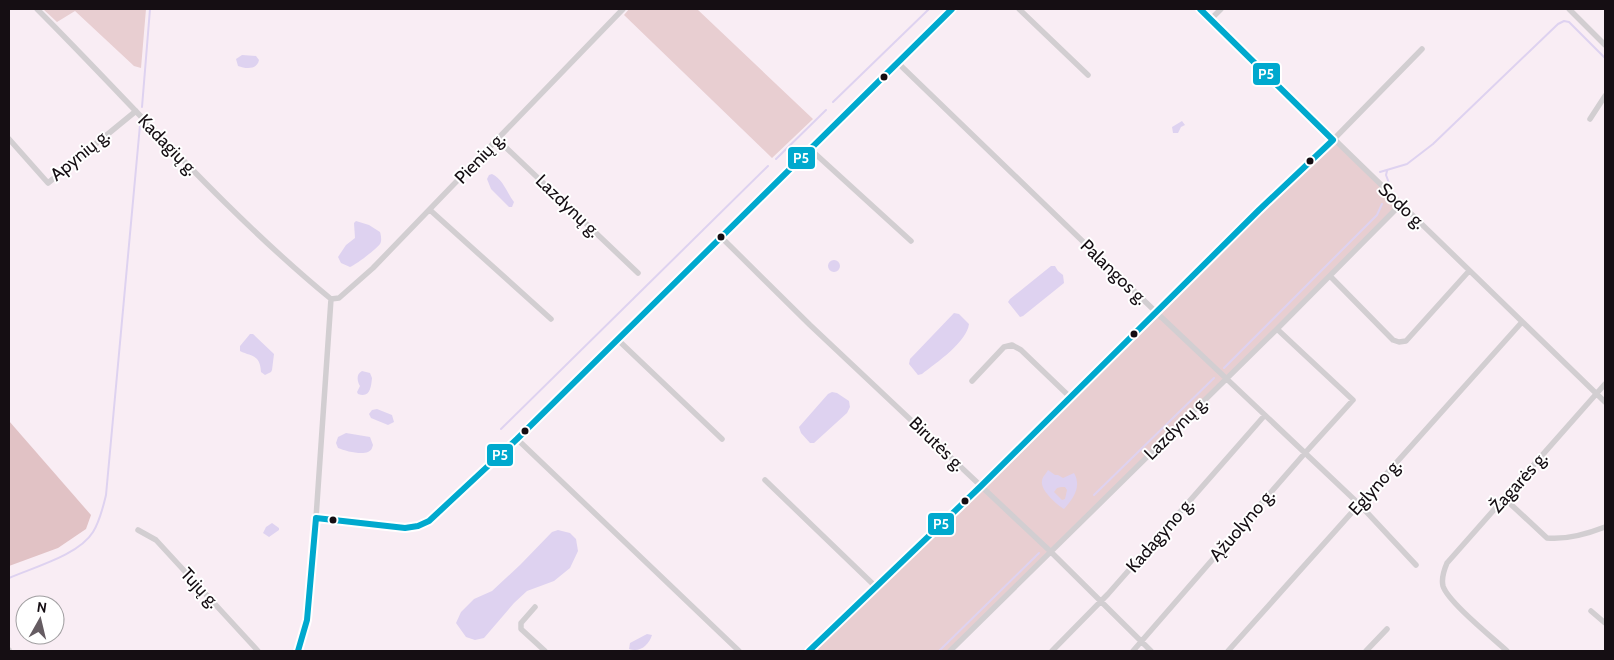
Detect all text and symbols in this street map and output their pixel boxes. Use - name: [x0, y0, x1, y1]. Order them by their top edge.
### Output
- line badge: P5: [1252, 62, 1281, 86]
- text: P5: [1258, 65, 1274, 83]
- unlabelled marker: [879, 72, 889, 82]
- street label: Kadagių g.: [133, 110, 203, 180]
- street label: Apynių g.: [46, 124, 114, 186]
- street label: Pienių g.: [450, 128, 510, 188]
- line badge: P5: [787, 146, 816, 170]
- text: P5: [793, 149, 809, 167]
- unlabelled marker: [1305, 156, 1315, 166]
- street label: Lazdynų g.: [531, 170, 605, 242]
- street label: Sodo g.: [1374, 178, 1430, 234]
- unlabelled marker: [716, 232, 726, 242]
- street label: Palangos g.: [1076, 235, 1152, 309]
- unlabelled marker: [1129, 329, 1139, 339]
- street label: Lazdynų g.: [1139, 391, 1213, 465]
- street label: Birutės g.: [905, 412, 969, 476]
- unlabelled marker: [520, 426, 530, 436]
- line badge: P5: [486, 443, 514, 467]
- text: P5: [492, 446, 508, 464]
- street label: Žagarės g.: [1485, 446, 1552, 517]
- street label: Eglyno g.: [1344, 454, 1406, 520]
- street label: Ąžuolyno g.: [1205, 484, 1279, 566]
- street label: Kadagyno g.: [1121, 493, 1199, 577]
- unlabelled marker: [960, 496, 970, 506]
- line badge: P5: [927, 512, 955, 536]
- unlabelled marker: [328, 515, 338, 525]
- text: P5: [933, 515, 949, 533]
- street label: Tujų g.: [176, 563, 224, 613]
- north arrow: [15, 595, 65, 645]
- text: N: [36, 598, 48, 617]

